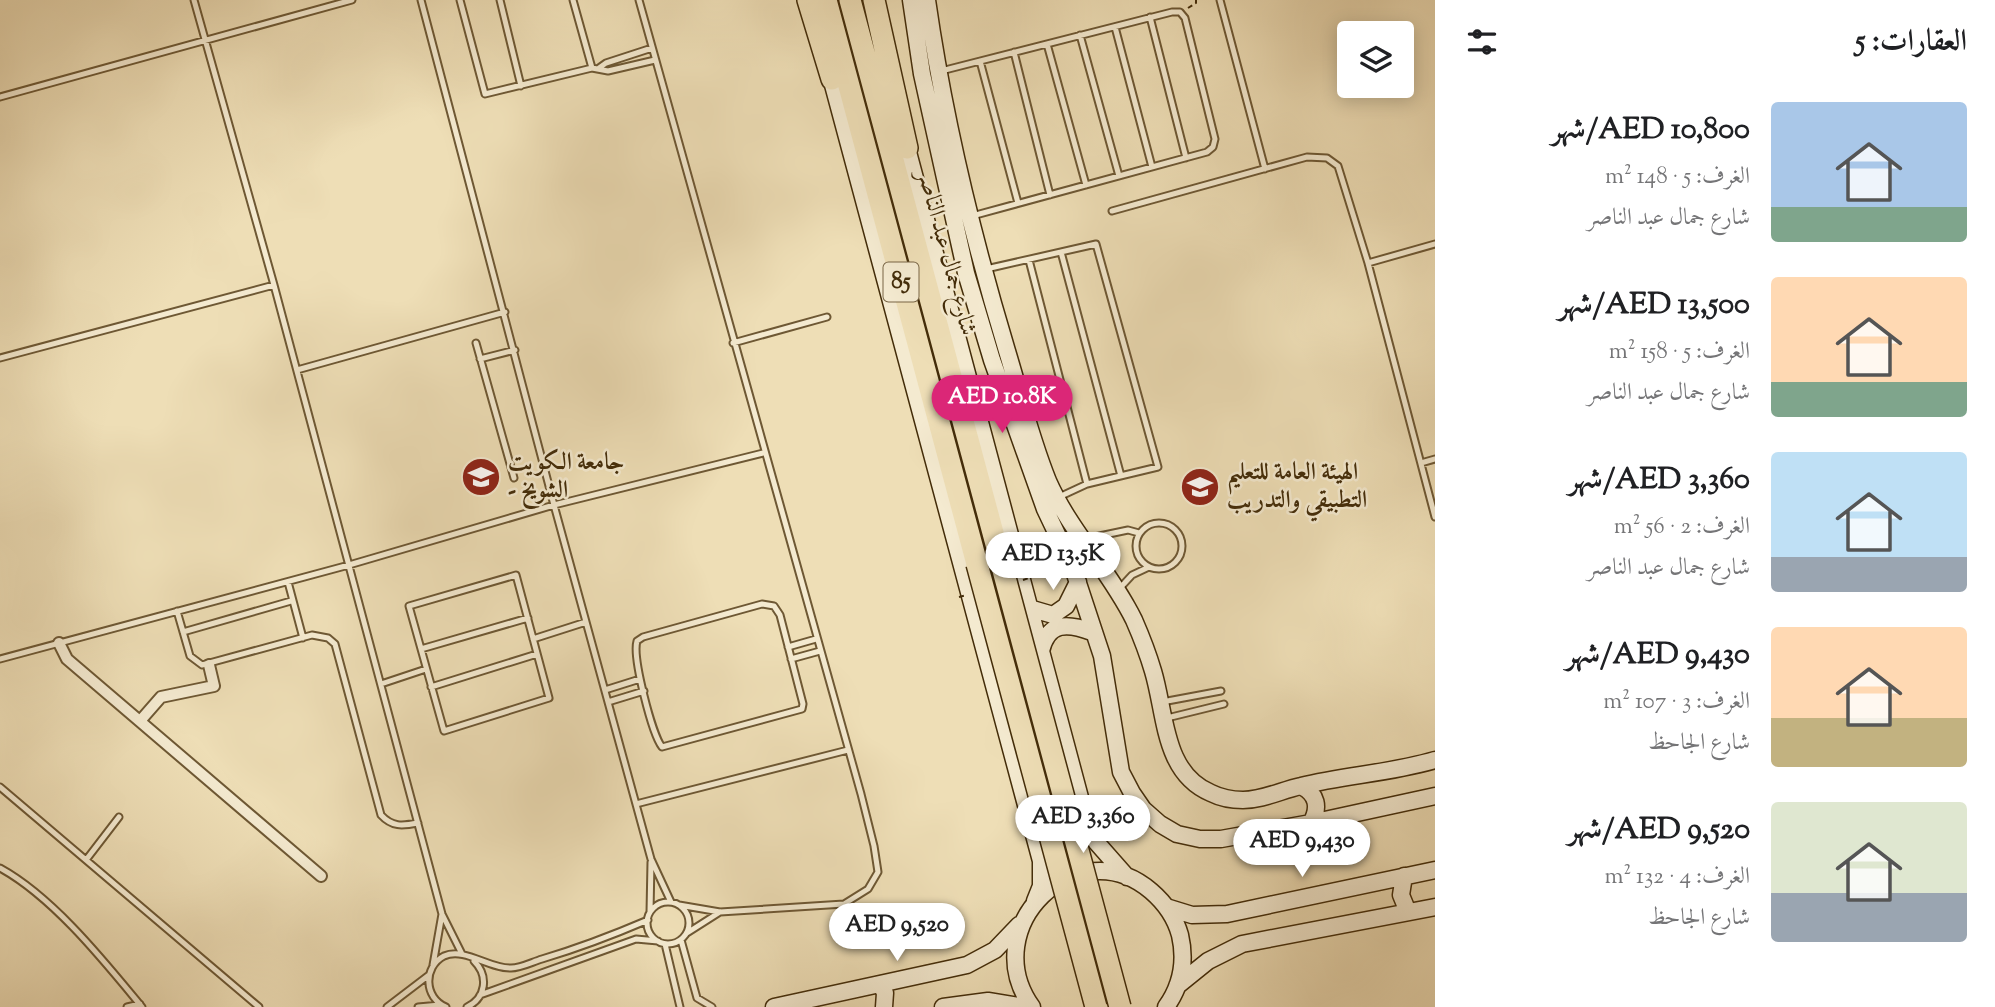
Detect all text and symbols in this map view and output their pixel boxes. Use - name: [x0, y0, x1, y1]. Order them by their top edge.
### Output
- map controls: [1337, 21, 1414, 98]
- button: layers: [1337, 21, 1414, 98]
- text: العقارات: 5: [1855, 21, 1967, 64]
- icon: filters: [1463, 23, 1501, 61]
- text: AED 10,800/شهر: [1551, 109, 1750, 152]
- icon: home: [1827, 130, 1911, 214]
- text: الغرف: 5 · 148 m²: [1605, 161, 1750, 194]
- street label: شارع جمال عبد الناصر: [906, 164, 984, 340]
- text: شارع جمال عبد الناصر: [1587, 202, 1750, 235]
- road number: 85: [884, 262, 918, 302]
- text: AED 13,500/شهر: [1558, 284, 1750, 327]
- icon: home: [1827, 305, 1911, 389]
- text: الغرف: 5 · 158 m²: [1609, 336, 1750, 369]
- pin: AED 10.8K: [922, 376, 1082, 435]
- text: شارع جمال عبد الناصر: [1587, 377, 1750, 410]
- text: AED 10.8K: [948, 381, 1056, 414]
- place label: جامعة الكويت - الشويخ: [508, 446, 624, 509]
- school or university icon: جامعة الكويت - الشويخ: [460, 456, 502, 498]
- place label: الهيئة العامة للتعليم التطبيقي والتدريب: [1227, 456, 1367, 522]
- text: AED 3,360/شهر: [1568, 459, 1750, 502]
- school or university icon: الهيئة العامة للتعليم التطبيقي والتدريب: [1179, 466, 1221, 508]
- icon: home: [1827, 480, 1911, 564]
- text: الغرف: 2 · 56 m²: [1614, 511, 1750, 544]
- pin: AED 13.5K: [973, 532, 1133, 592]
- text: AED 13.5K: [1001, 538, 1105, 571]
- text: شارع جمال عبد الناصر: [1587, 552, 1750, 585]
- text: AED 9,430/شهر: [1566, 634, 1750, 677]
- icon: home: [1827, 655, 1911, 739]
- text: الغرف: 3 · 107 m²: [1603, 686, 1750, 719]
- text: شارع الجاحظ: [1648, 727, 1750, 760]
- pin: AED 3,360: [1003, 796, 1163, 855]
- text: AED 3,360: [1031, 801, 1135, 834]
- text: AED 9,520/شهر: [1568, 809, 1750, 852]
- pin: AED 9,430: [1222, 820, 1382, 879]
- text: AED 9,430: [1249, 825, 1355, 858]
- icon: home: [1827, 830, 1911, 914]
- text: الغرف: 4 · 132 m²: [1604, 861, 1750, 894]
- text: شارع الجاحظ: [1648, 902, 1750, 935]
- pin: AED 9,520: [817, 904, 977, 963]
- text: AED 9,520: [845, 909, 949, 942]

